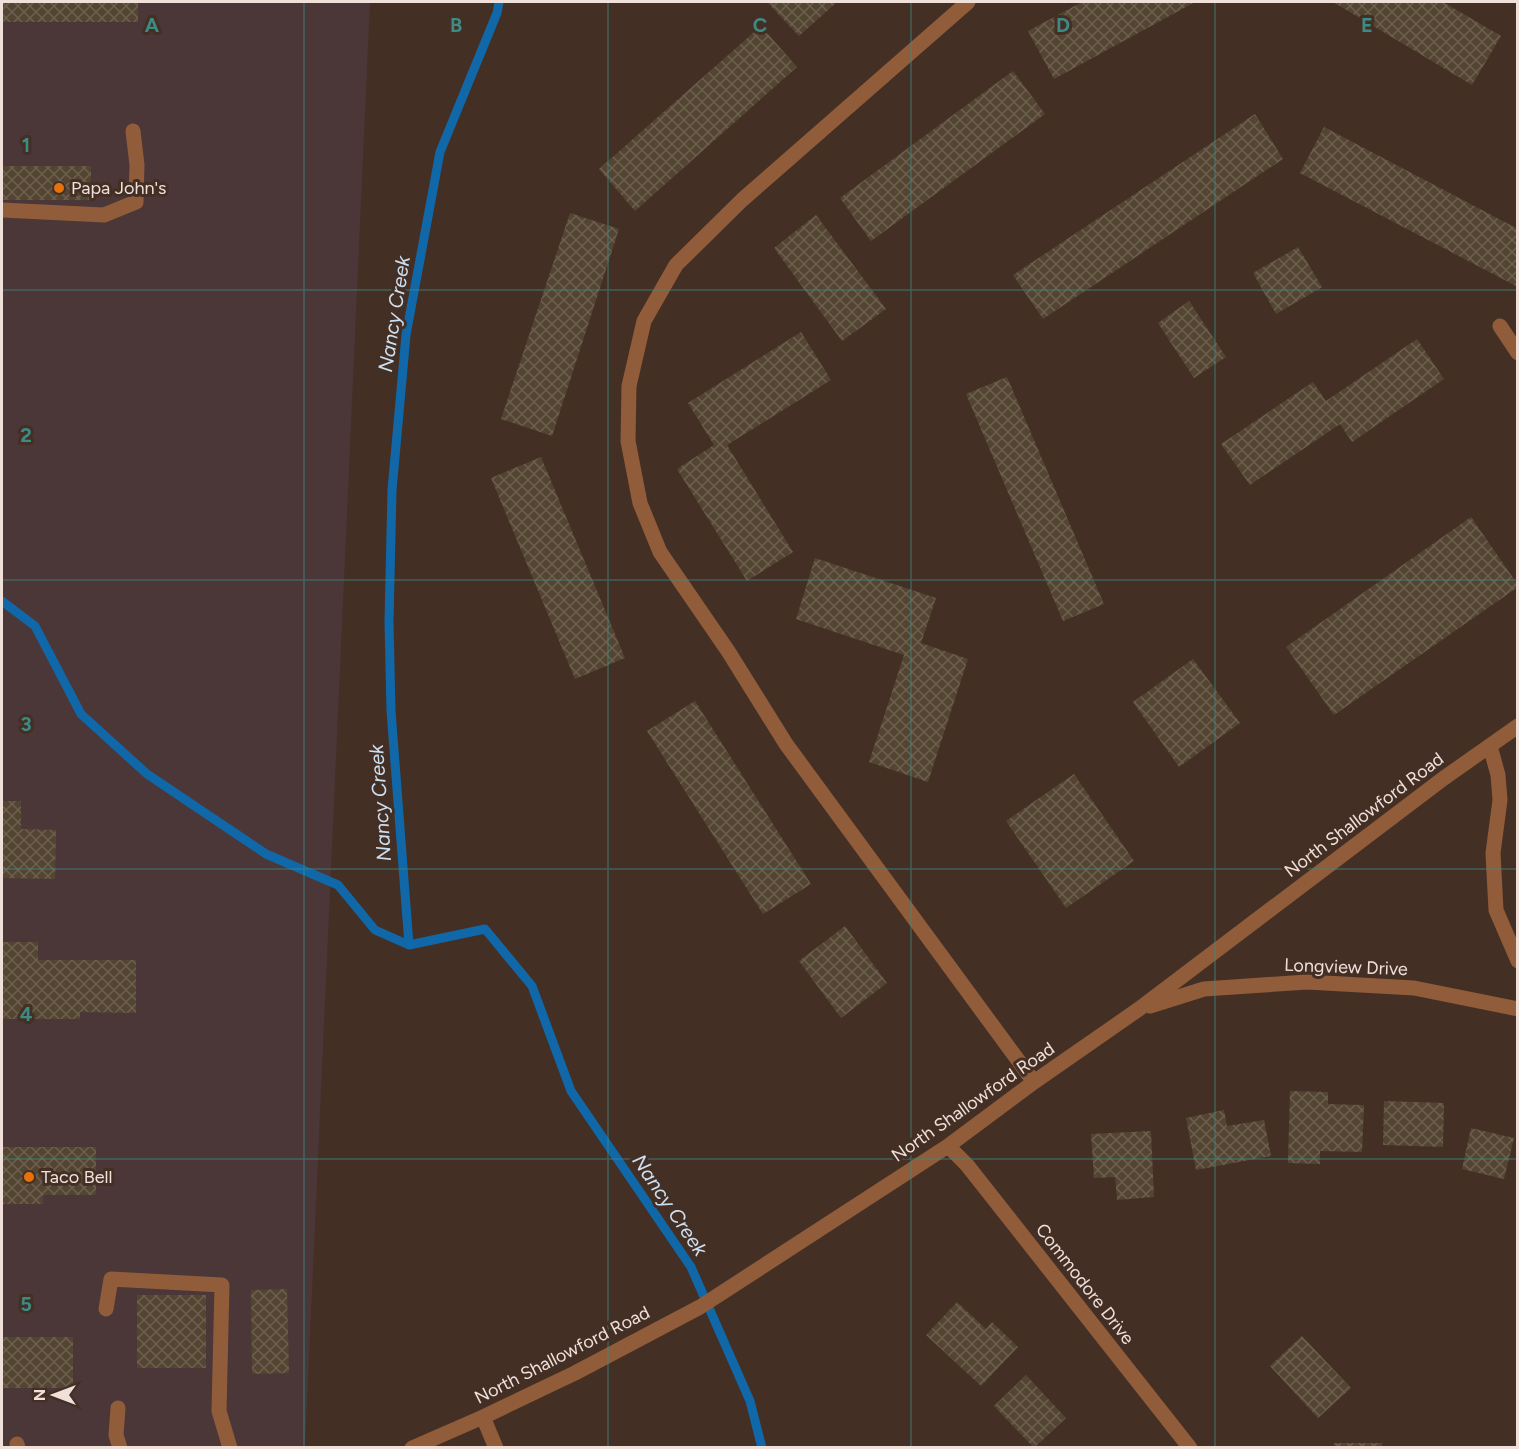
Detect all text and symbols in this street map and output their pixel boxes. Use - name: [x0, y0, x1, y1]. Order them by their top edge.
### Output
- text: A: [145, 13, 160, 37]
- text: B: [450, 13, 462, 37]
- text: C: [753, 13, 767, 37]
- text: D: [1056, 13, 1070, 37]
- text: E: [1361, 13, 1373, 37]
- text: 1: [22, 133, 30, 157]
- place label: Papa John's: [71, 177, 166, 199]
- marker: Papa John's: [52, 181, 66, 195]
- water label: Nancy Creek: [373, 253, 415, 374]
- text: 2: [20, 423, 32, 447]
- text: 3: [20, 712, 32, 736]
- water label: Nancy Creek: [364, 742, 396, 862]
- street label: North Shallowford Road: [1280, 748, 1448, 882]
- street label: Longview Drive: [1284, 954, 1408, 980]
- text: 4: [20, 1002, 33, 1026]
- street label: North Shallowford Road: [887, 1037, 1059, 1167]
- water label: Nancy Creek: [627, 1150, 713, 1261]
- place label: Taco Bell: [41, 1166, 112, 1188]
- marker: Taco Bell: [22, 1170, 36, 1184]
- street label: Commodore Drive: [1031, 1219, 1139, 1349]
- text: 5: [20, 1292, 32, 1316]
- street label: North Shallowford Road: [471, 1301, 653, 1409]
- north arrow: [24, 1365, 84, 1425]
- text: N: [30, 1389, 49, 1401]

